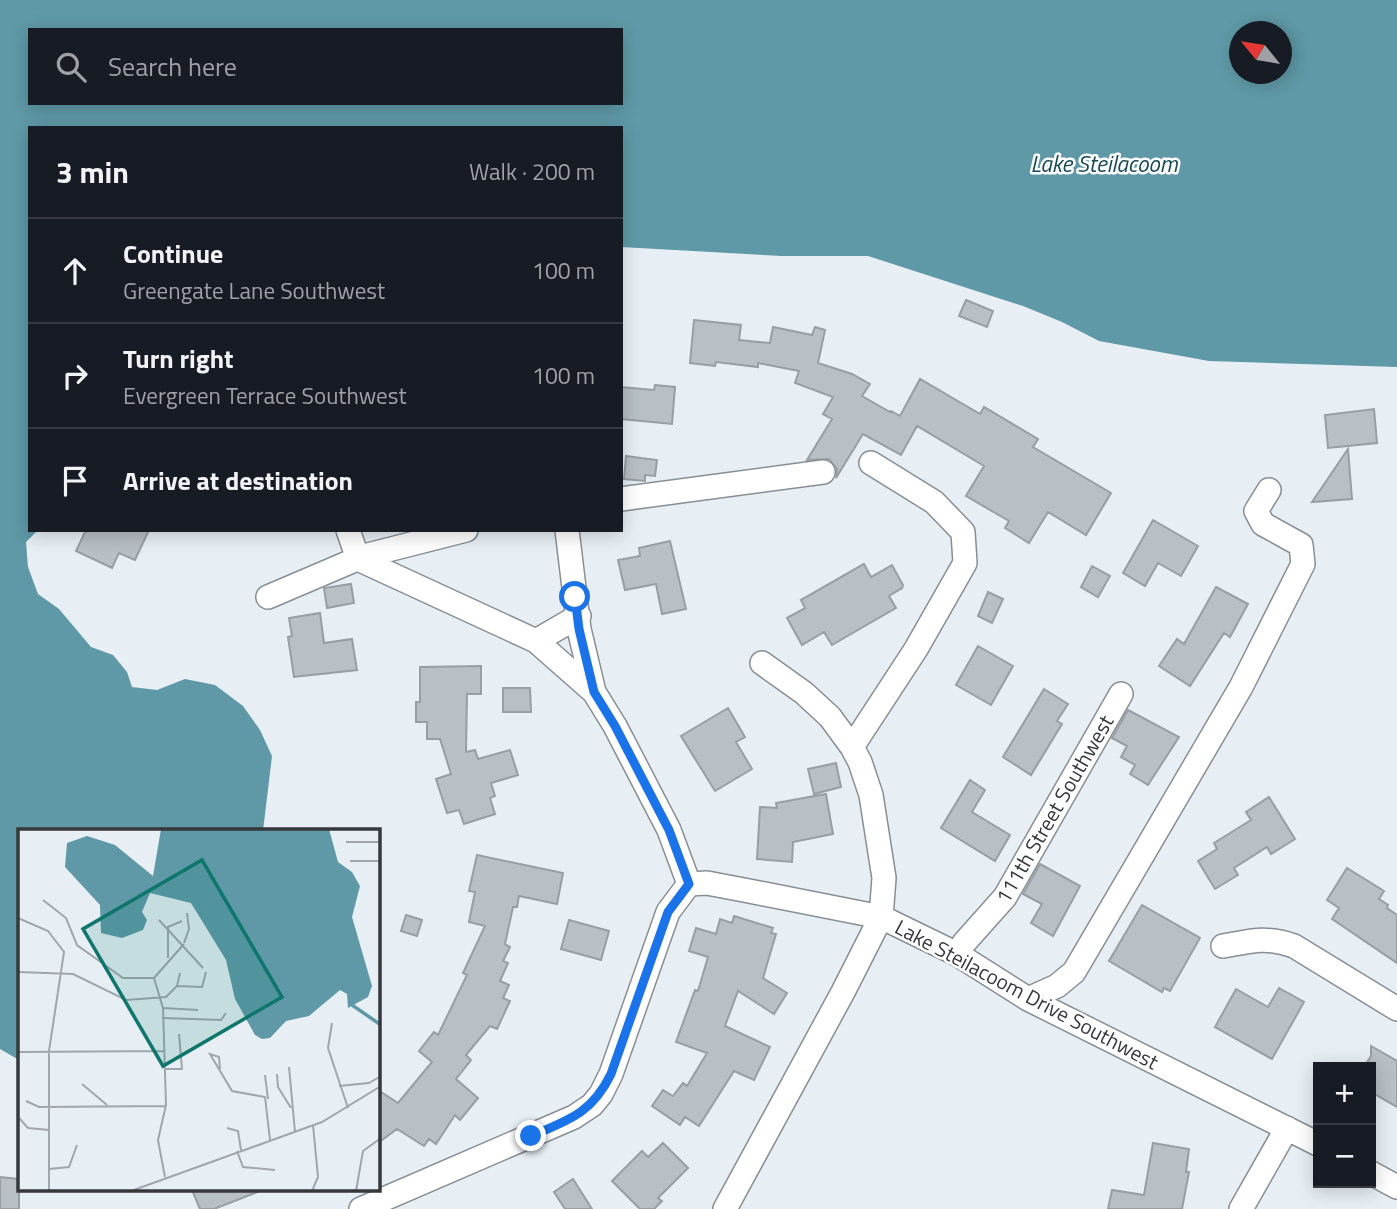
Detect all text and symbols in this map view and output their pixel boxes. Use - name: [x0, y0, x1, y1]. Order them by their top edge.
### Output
- north arrow: [1229, 21, 1292, 84]
- search box: [28, 28, 623, 105]
- text: Search here: [108, 47, 237, 86]
- icon: search: [52, 48, 90, 86]
- water label: Lake Steilacoom: [1030, 146, 1179, 181]
- text: 3 min: [56, 149, 129, 195]
- text: Walk · 200 m: [469, 154, 595, 189]
- text: Continue: [123, 234, 223, 273]
- icon: ahead: [56, 252, 94, 290]
- text: 100 m: [532, 253, 595, 288]
- text: Greengate Lane Southwest: [123, 273, 385, 308]
- text: Turn right: [123, 339, 234, 378]
- icon: right: [56, 357, 94, 395]
- text: 100 m: [532, 358, 595, 393]
- text: Evergreen Terrace Southwest: [123, 378, 406, 413]
- text: Arrive at destination: [123, 461, 353, 500]
- icon: arrive: [56, 462, 94, 500]
- route start: [559, 581, 590, 612]
- street label: 111th Street Southwest: [987, 708, 1121, 909]
- inset map: [18, 829, 380, 1192]
- street label: Lake Steilacoom Drive Southwest: [889, 911, 1165, 1078]
- map controls: [1313, 1062, 1376, 1188]
- button: +: [1313, 1062, 1376, 1125]
- route end: [515, 1120, 546, 1151]
- button: −: [1313, 1125, 1376, 1188]

